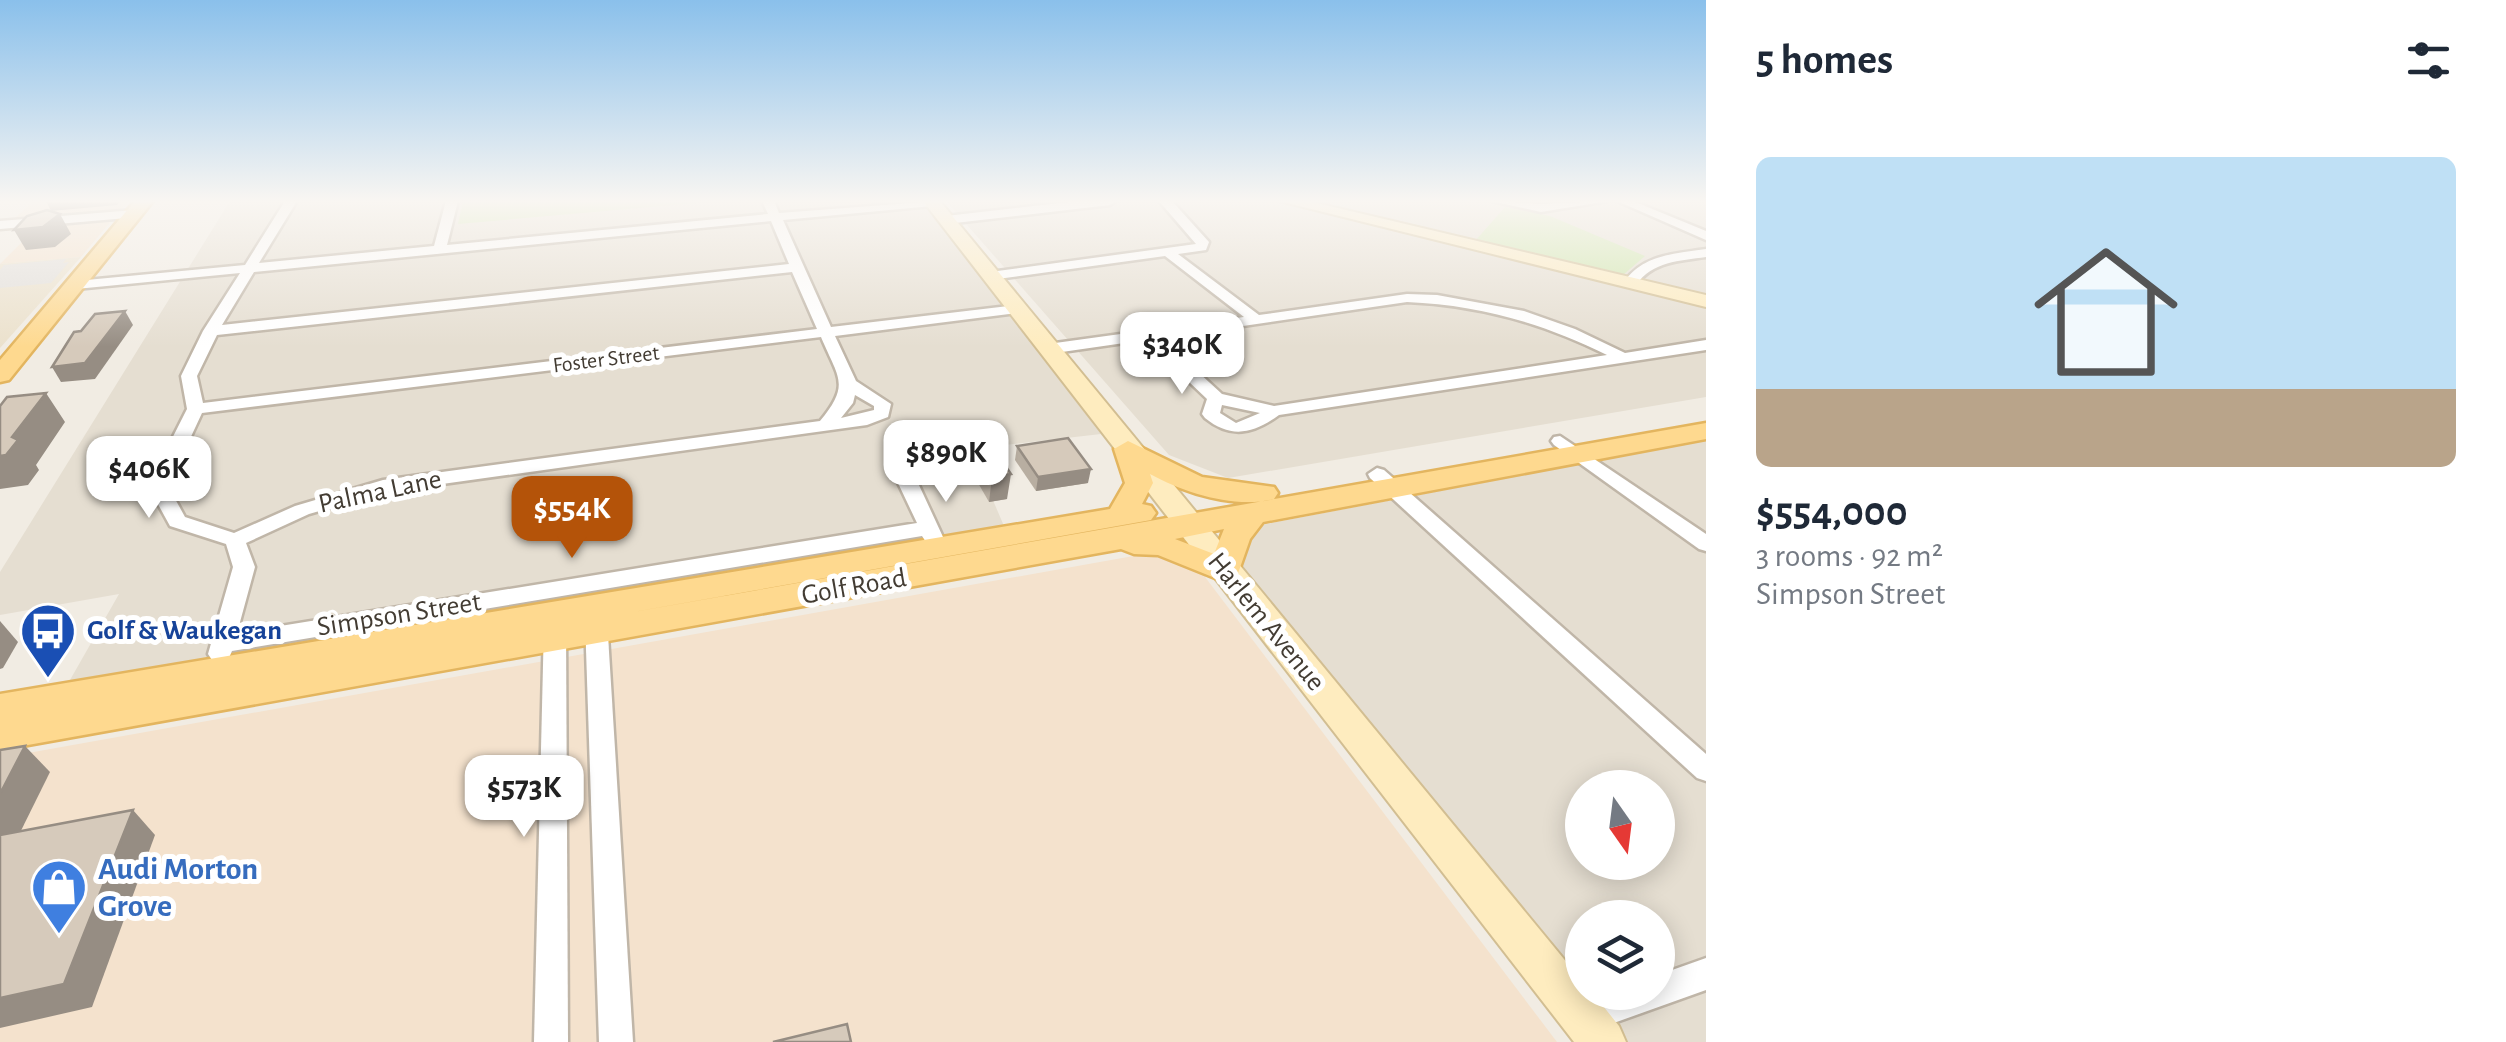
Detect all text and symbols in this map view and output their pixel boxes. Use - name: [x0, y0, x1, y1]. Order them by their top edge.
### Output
- icon: filters: [2401, 33, 2456, 88]
- text: 5 homes: [1756, 39, 1893, 81]
- icon: home: [2016, 222, 2196, 402]
- pin: $340K: [1112, 312, 1252, 397]
- text: $340K: [1142, 328, 1222, 360]
- street label: Foster Street: [552, 342, 660, 376]
- pin: $890K: [876, 420, 1016, 505]
- pin: $406K: [79, 436, 219, 521]
- text: $890K: [906, 436, 987, 468]
- text: $406K: [108, 452, 190, 484]
- street label: Palma Lane: [316, 465, 444, 519]
- pin: $554K: [502, 476, 642, 561]
- text: $554,000: [1756, 491, 1908, 533]
- text: $554K: [534, 492, 610, 524]
- text: 3 rooms · 92 m²: [1756, 540, 1943, 572]
- street label: Harlem Avenue: [1202, 548, 1330, 696]
- street label: Golf Road: [800, 564, 908, 610]
- text: Simpson Street: [1756, 578, 1945, 610]
- street label: Simpson Street: [315, 588, 483, 642]
- bus stop icon: Golf & Waukegan: [18, 601, 78, 680]
- place label: Golf & Waukegan: [87, 617, 282, 645]
- pin: $573K: [454, 755, 594, 840]
- north arrow: [1565, 770, 1675, 880]
- map controls: [1565, 770, 1675, 1010]
- text: $573K: [487, 771, 561, 803]
- place label: Audi Morton Grove: [98, 853, 258, 922]
- shop icon: Audi Morton Grove: [29, 857, 89, 936]
- button: layers: [1565, 900, 1675, 1010]

